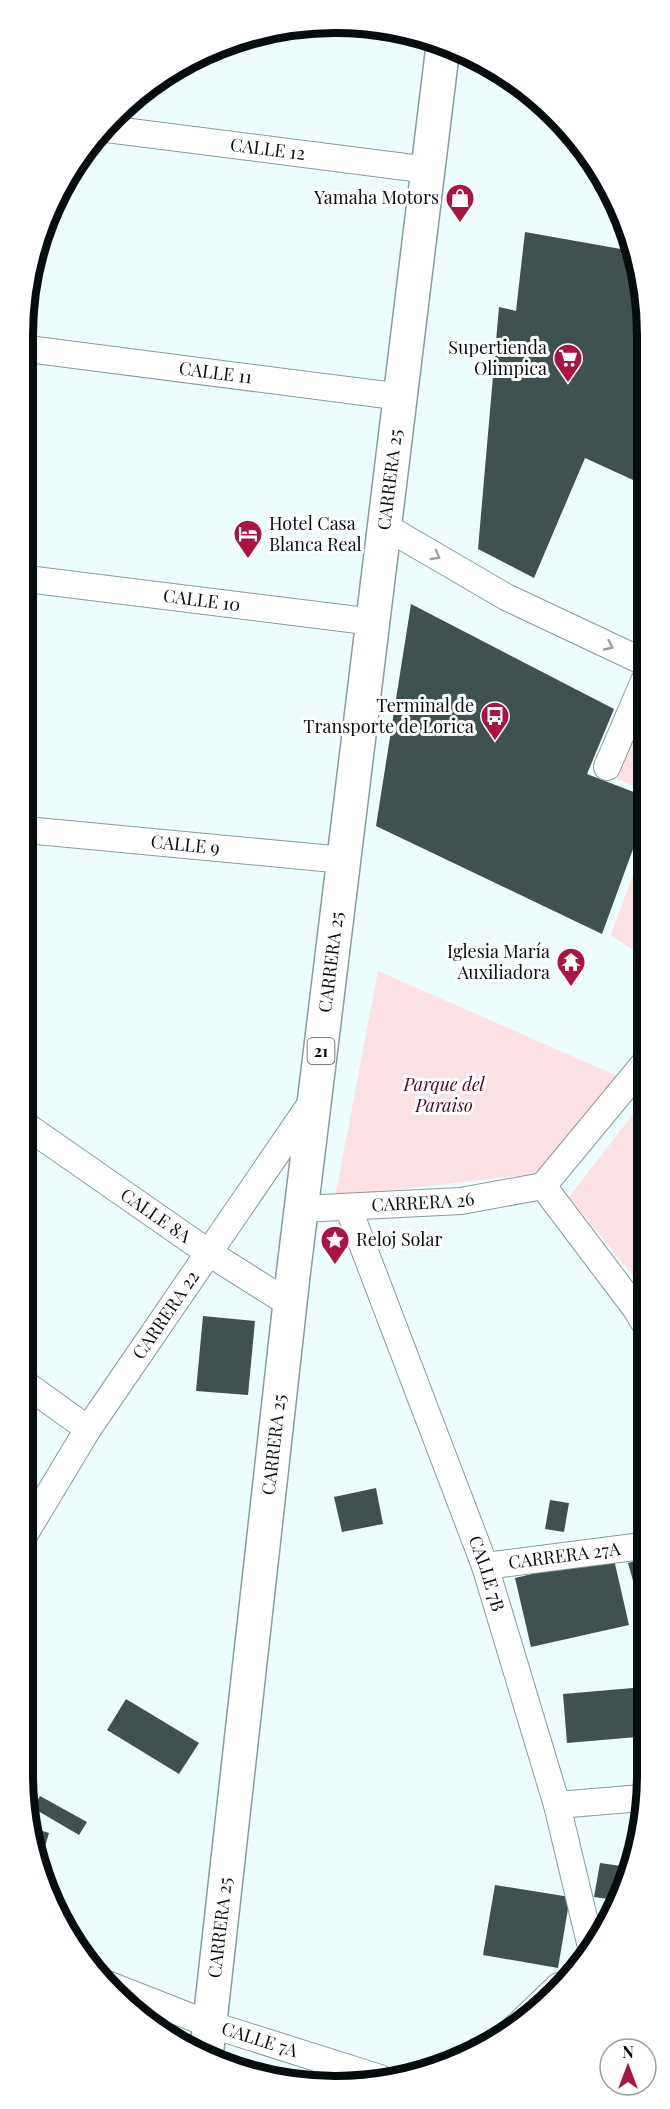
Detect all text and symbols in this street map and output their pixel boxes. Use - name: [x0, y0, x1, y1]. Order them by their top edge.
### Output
- street label: CALLE 12: [229, 132, 307, 165]
- shop icon: Yamaha Motors: [444, 182, 476, 224]
- place label: Yamaha Motors: [313, 185, 439, 209]
- place label: Supertienda Olimpica: [448, 335, 547, 380]
- supermarket icon: Supertienda Olimpica: [552, 342, 584, 384]
- street label: CALLE 11: [178, 355, 254, 389]
- street label: CARRERA 25: [371, 428, 407, 531]
- place label: Hotel Casa Blanca Real: [269, 511, 362, 556]
- hotel icon: Hotel Casa Blanca Real: [232, 518, 264, 560]
- one-way arrow: [430, 549, 440, 561]
- street label: CALLE 10: [162, 583, 242, 616]
- one-way arrow: [603, 638, 614, 650]
- place label: Terminal de Transporte de Lorica: [303, 693, 474, 738]
- bus stop icon: Terminal de Transporte de Lorica: [479, 700, 511, 742]
- street label: CALLE 9: [150, 829, 221, 859]
- street label: CARRERA 25: [312, 910, 348, 1014]
- place label: Iglesia María Auxiliadora: [447, 939, 550, 984]
- temple icon: Iglesia María Auxiliadora: [555, 946, 587, 988]
- road number: 21: [308, 1038, 334, 1064]
- park label: Parque del Paraiso: [402, 1072, 486, 1117]
- street label: CALLE 8A: [116, 1182, 197, 1248]
- street label: CARRERA 26: [371, 1186, 476, 1216]
- place icon: Reloj Solar: [319, 1224, 351, 1266]
- place label: Reloj Solar: [356, 1227, 442, 1251]
- street label: CARRERA 22: [126, 1266, 204, 1364]
- street label: CARRERA 25: [256, 1393, 291, 1496]
- street label: CALLE 7B: [463, 1532, 511, 1614]
- street label: CARRERA 27A: [507, 1536, 622, 1574]
- street label: CARRERA 25: [202, 1876, 237, 1979]
- street label: CALLE 7A: [219, 2016, 302, 2063]
- north arrow: [598, 2037, 658, 2097]
- text: N: [622, 2041, 634, 2062]

